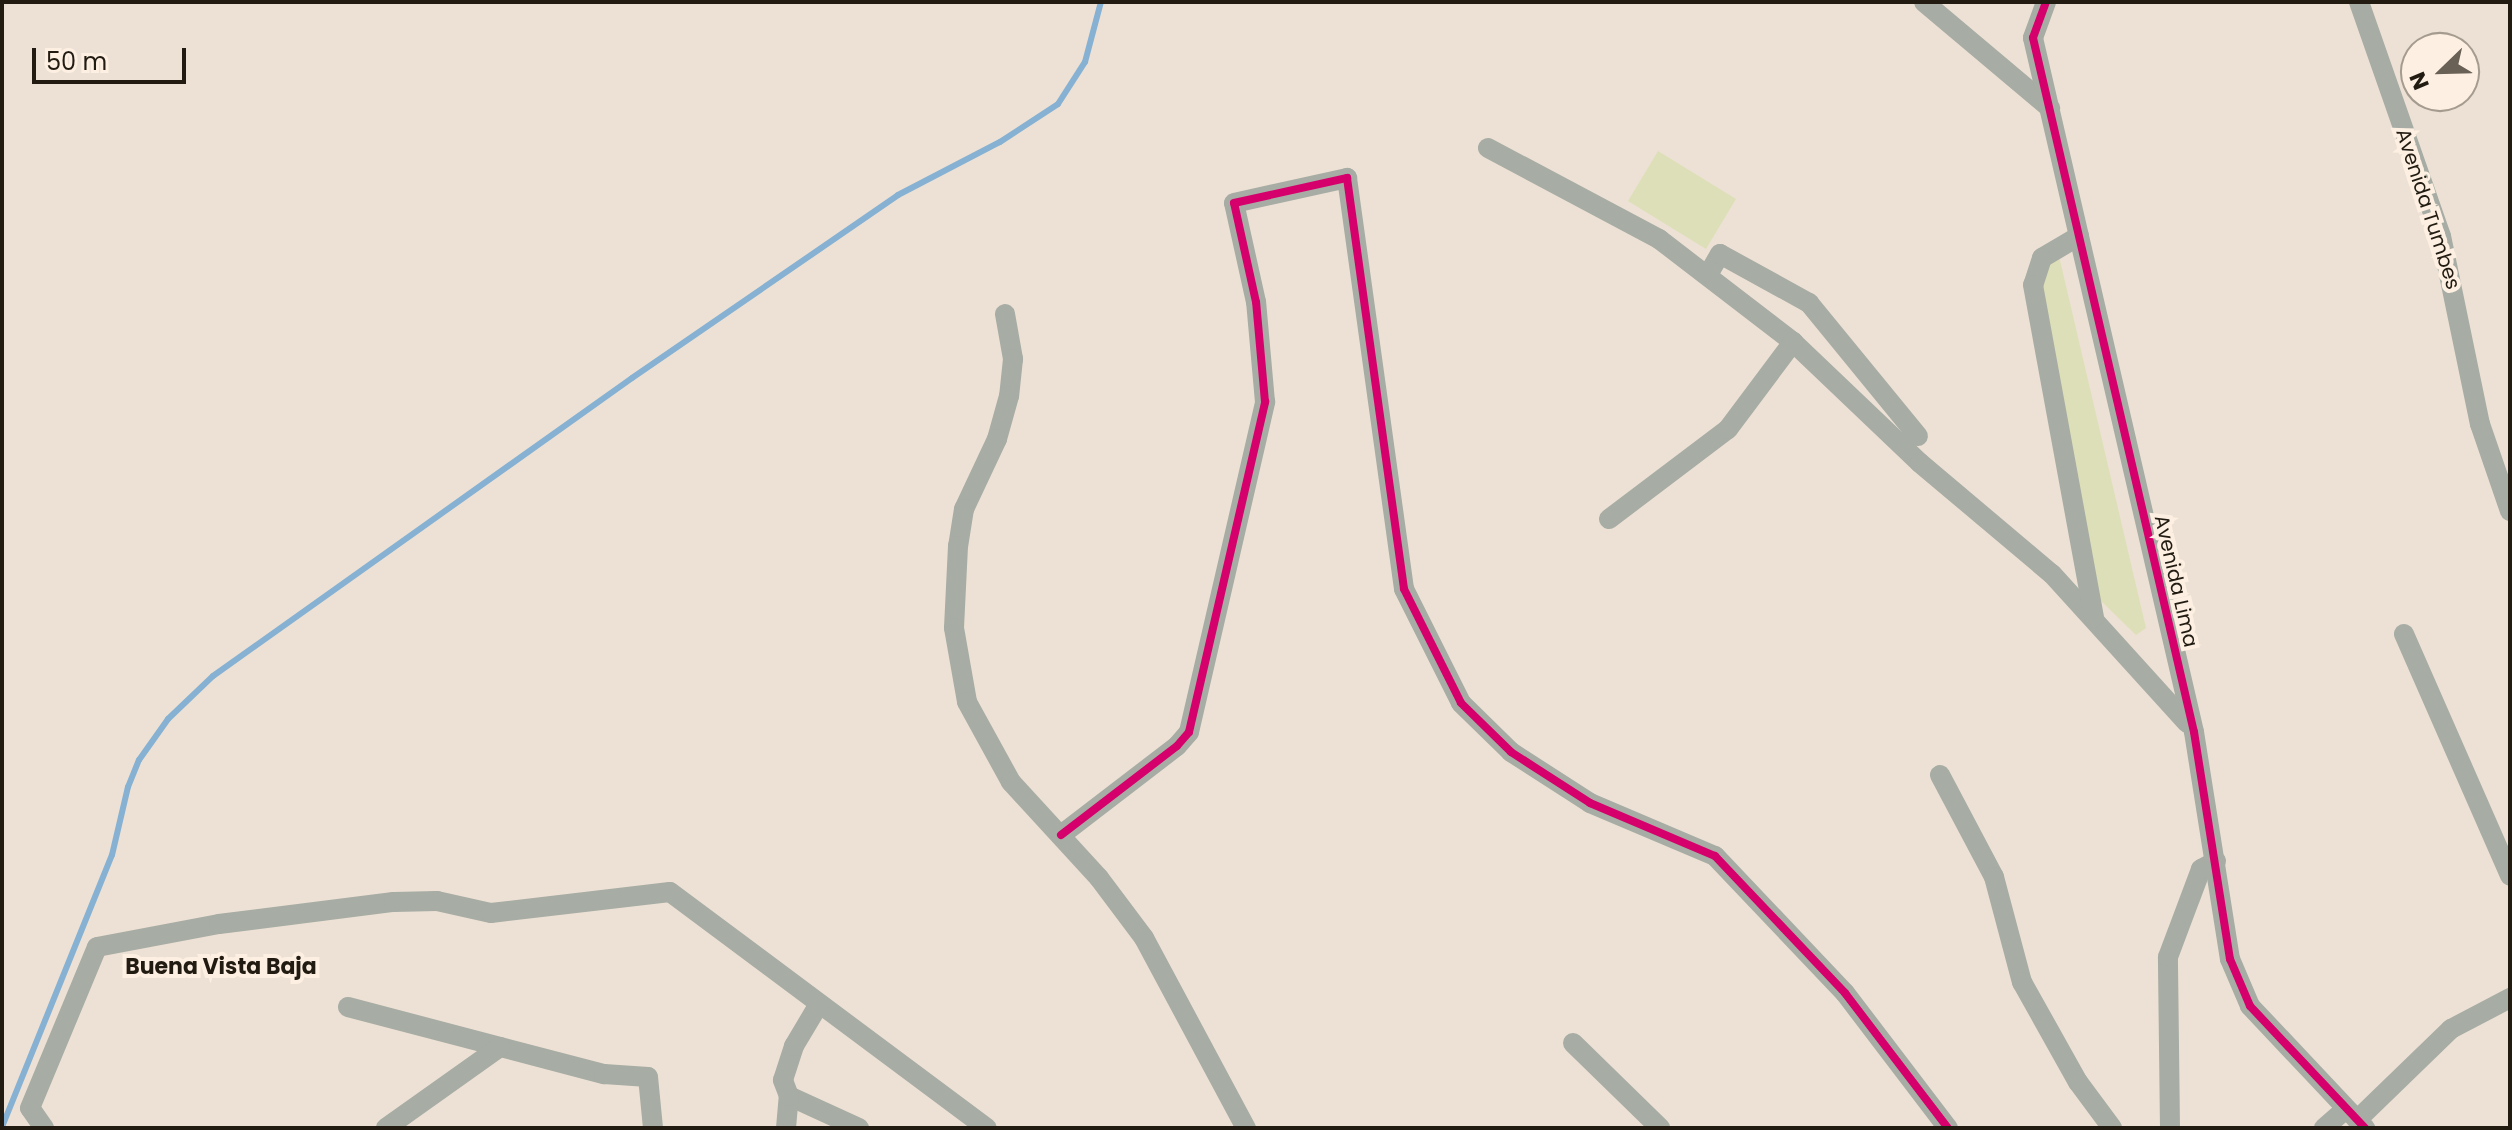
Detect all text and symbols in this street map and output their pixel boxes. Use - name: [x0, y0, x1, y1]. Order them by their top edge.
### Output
- scale bar: [36, 32, 190, 82]
- north arrow: [2400, 32, 2480, 112]
- text: 50 m: [46, 45, 107, 78]
- text: N: [2402, 67, 2437, 94]
- street label: Avenida Tumbes: [2391, 126, 2465, 292]
- street label: Avenida Lima: [2149, 513, 2203, 649]
- district label: Buena Vista Baja: [125, 954, 317, 980]

